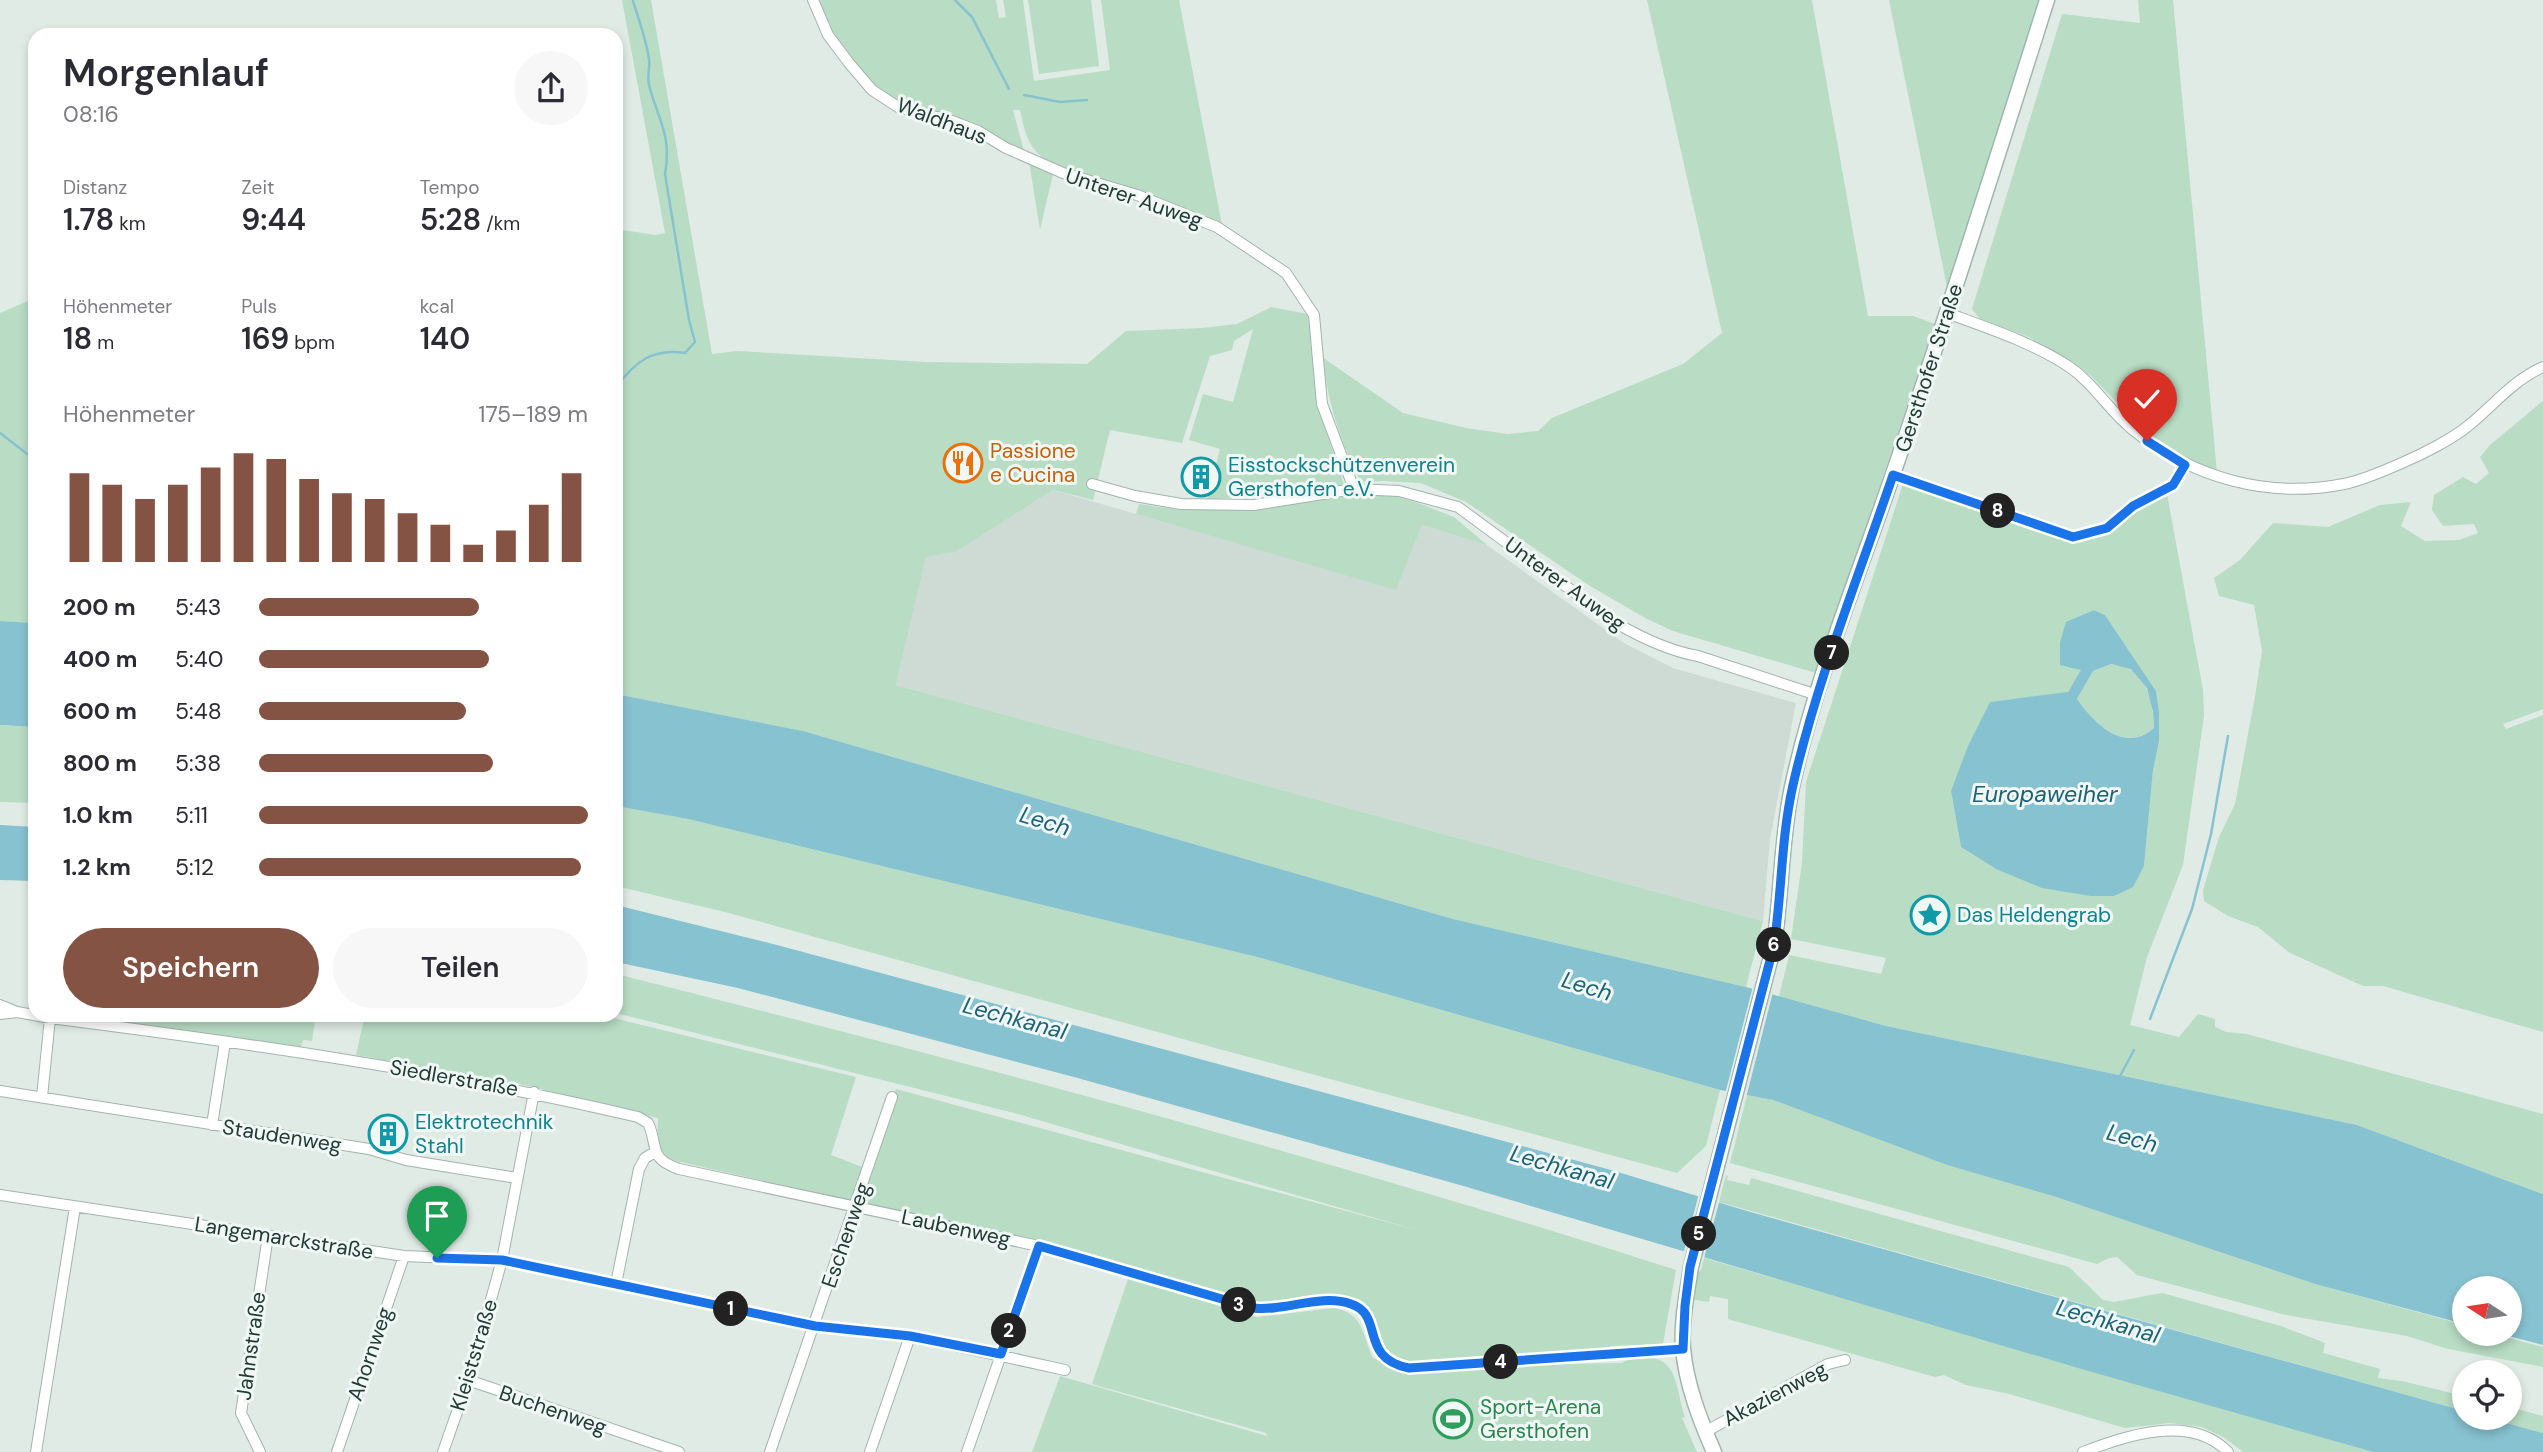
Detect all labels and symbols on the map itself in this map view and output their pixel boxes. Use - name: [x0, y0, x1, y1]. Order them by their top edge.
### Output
- street label: Waldhaus: [893, 91, 991, 151]
- street label: Unterer Auweg: [1062, 161, 1207, 235]
- street label: Gersthofer Straße: [1889, 280, 1969, 456]
- pin: [2117, 369, 2177, 441]
- place label: Passione e Cucina: [990, 437, 1076, 489]
- restaurant icon: Passione e Cucina: [942, 442, 984, 484]
- place label: Eisstockschützenverein Gersthofen e.V.: [1228, 451, 1455, 503]
- building icon: Eisstockschützenverein Gersthofen e.V.: [1180, 456, 1222, 498]
- pin: 8: [1980, 494, 2016, 528]
- street label: Unterer Auweg: [1499, 531, 1631, 638]
- pin: 7: [1814, 636, 1850, 670]
- water label: Europaweiher: [1972, 779, 2119, 809]
- water label: Lech: [1016, 799, 1074, 843]
- place icon: Das Heldengrab: [1909, 894, 1951, 936]
- place label: Das Heldengrab: [1957, 901, 2111, 929]
- pin: 6: [1756, 928, 1792, 962]
- water label: Lech: [1558, 964, 1616, 1008]
- water label: Lechkanal: [960, 990, 1071, 1046]
- street label: Siedlerstraße: [388, 1053, 520, 1103]
- place label: Elektrotechnik Stahl: [415, 1108, 554, 1160]
- street label: Staudenweg: [220, 1113, 344, 1159]
- building icon: Elektrotechnik Stahl: [367, 1113, 409, 1155]
- water label: Lech: [2103, 1117, 2161, 1159]
- water label: Lechkanal: [1507, 1138, 1618, 1196]
- street label: Eschenweg: [815, 1178, 877, 1291]
- pin: [407, 1186, 467, 1258]
- street label: Laubenweg: [899, 1203, 1013, 1253]
- street label: Langemarckstraße: [193, 1210, 375, 1266]
- pin: 5: [1682, 1216, 1716, 1252]
- north arrow: [2452, 1276, 2522, 1346]
- pin: 3: [1222, 1288, 1256, 1322]
- street label: Jahnstraße: [230, 1290, 272, 1402]
- pin: 1: [714, 1292, 748, 1326]
- water label: Lechkanal: [2053, 1292, 2164, 1350]
- street label: Kleiststraße: [444, 1296, 504, 1414]
- street label: Ahornweg: [341, 1303, 399, 1405]
- pin: 2: [992, 1314, 1026, 1348]
- pin: 4: [1484, 1344, 1518, 1380]
- street label: Akazienweg: [1718, 1355, 1832, 1433]
- street label: Buchenweg: [496, 1379, 611, 1442]
- place label: Sport-Arena Gersthofen: [1480, 1393, 1601, 1445]
- sports icon: Sport-Arena Gersthofen: [1432, 1398, 1474, 1440]

